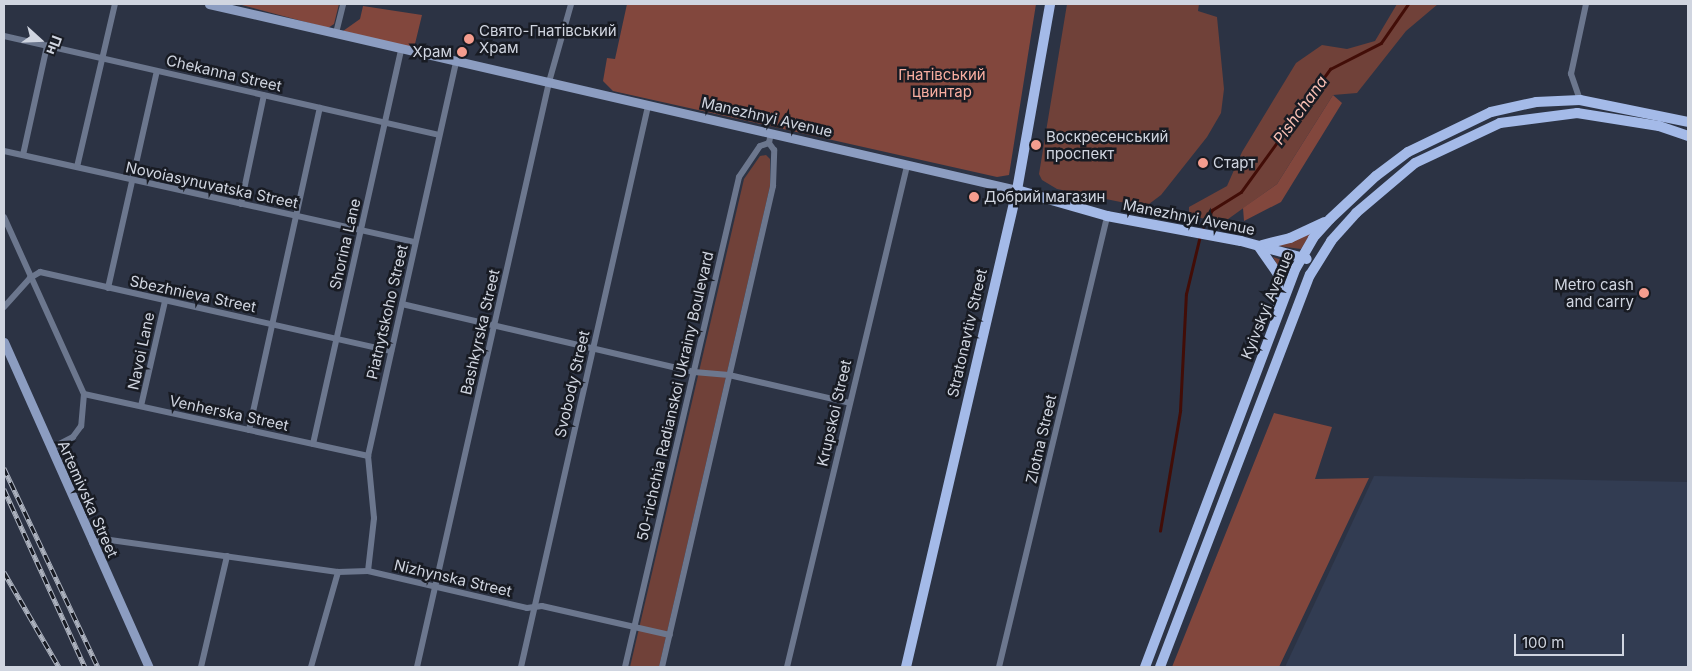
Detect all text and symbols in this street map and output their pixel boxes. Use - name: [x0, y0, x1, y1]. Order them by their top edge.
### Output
- north arrow: [15, 15, 65, 65]
- place label: Свято-Гнатівський Храм: [479, 21, 617, 56]
- text: Пн: [43, 33, 66, 57]
- marker: Свято-Гнатівський Храм: [463, 33, 475, 45]
- place label: Храм: [412, 43, 452, 61]
- marker: Храм: [456, 46, 468, 58]
- street label: Chekanna Street: [165, 51, 283, 95]
- park label: Гнатівський цвинтар: [898, 65, 986, 100]
- water label: Pishchana: [1269, 72, 1331, 148]
- street label: Manezhnyi Avenue: [700, 93, 834, 141]
- place label: Воскресенський проспект: [1046, 127, 1168, 162]
- marker: Воскресенський проспект: [1030, 139, 1042, 151]
- place label: Старт: [1213, 154, 1256, 172]
- marker: Старт: [1197, 157, 1209, 169]
- street label: Novoiasynuvatska Street: [124, 158, 300, 212]
- place label: Добрий магазин: [984, 188, 1105, 206]
- marker: Добрий магазин: [968, 191, 980, 203]
- street label: Manezhnyi Avenue: [1121, 195, 1257, 239]
- street label: Shorina Lane: [326, 197, 364, 291]
- street label: Piatnytskoho Street: [363, 243, 411, 381]
- street label: Kyivskyi Avenue: [1237, 248, 1297, 362]
- street label: 50-richchia Radianskoi Ukrainy Boulevard: [633, 250, 717, 542]
- street label: Bashkyrska Street: [457, 267, 503, 397]
- street label: Stratonavtiv Street: [943, 267, 991, 399]
- street label: Sbezhnieva Street: [128, 272, 258, 316]
- place label: Metro cash and carry: [1554, 275, 1634, 310]
- marker: Metro cash and carry: [1638, 287, 1650, 299]
- street label: Navoi Lane: [124, 310, 158, 392]
- street label: Svobody Street: [551, 329, 593, 439]
- street label: Krupskoi Street: [813, 358, 855, 468]
- street label: Venherska Street: [168, 392, 290, 434]
- street label: Zlotna Street: [1022, 393, 1060, 485]
- street label: Artemivska Street: [54, 438, 122, 560]
- street label: Nizhynska Street: [392, 556, 514, 600]
- scale bar: [1517, 624, 1627, 656]
- text: 100 m: [1522, 633, 1564, 652]

